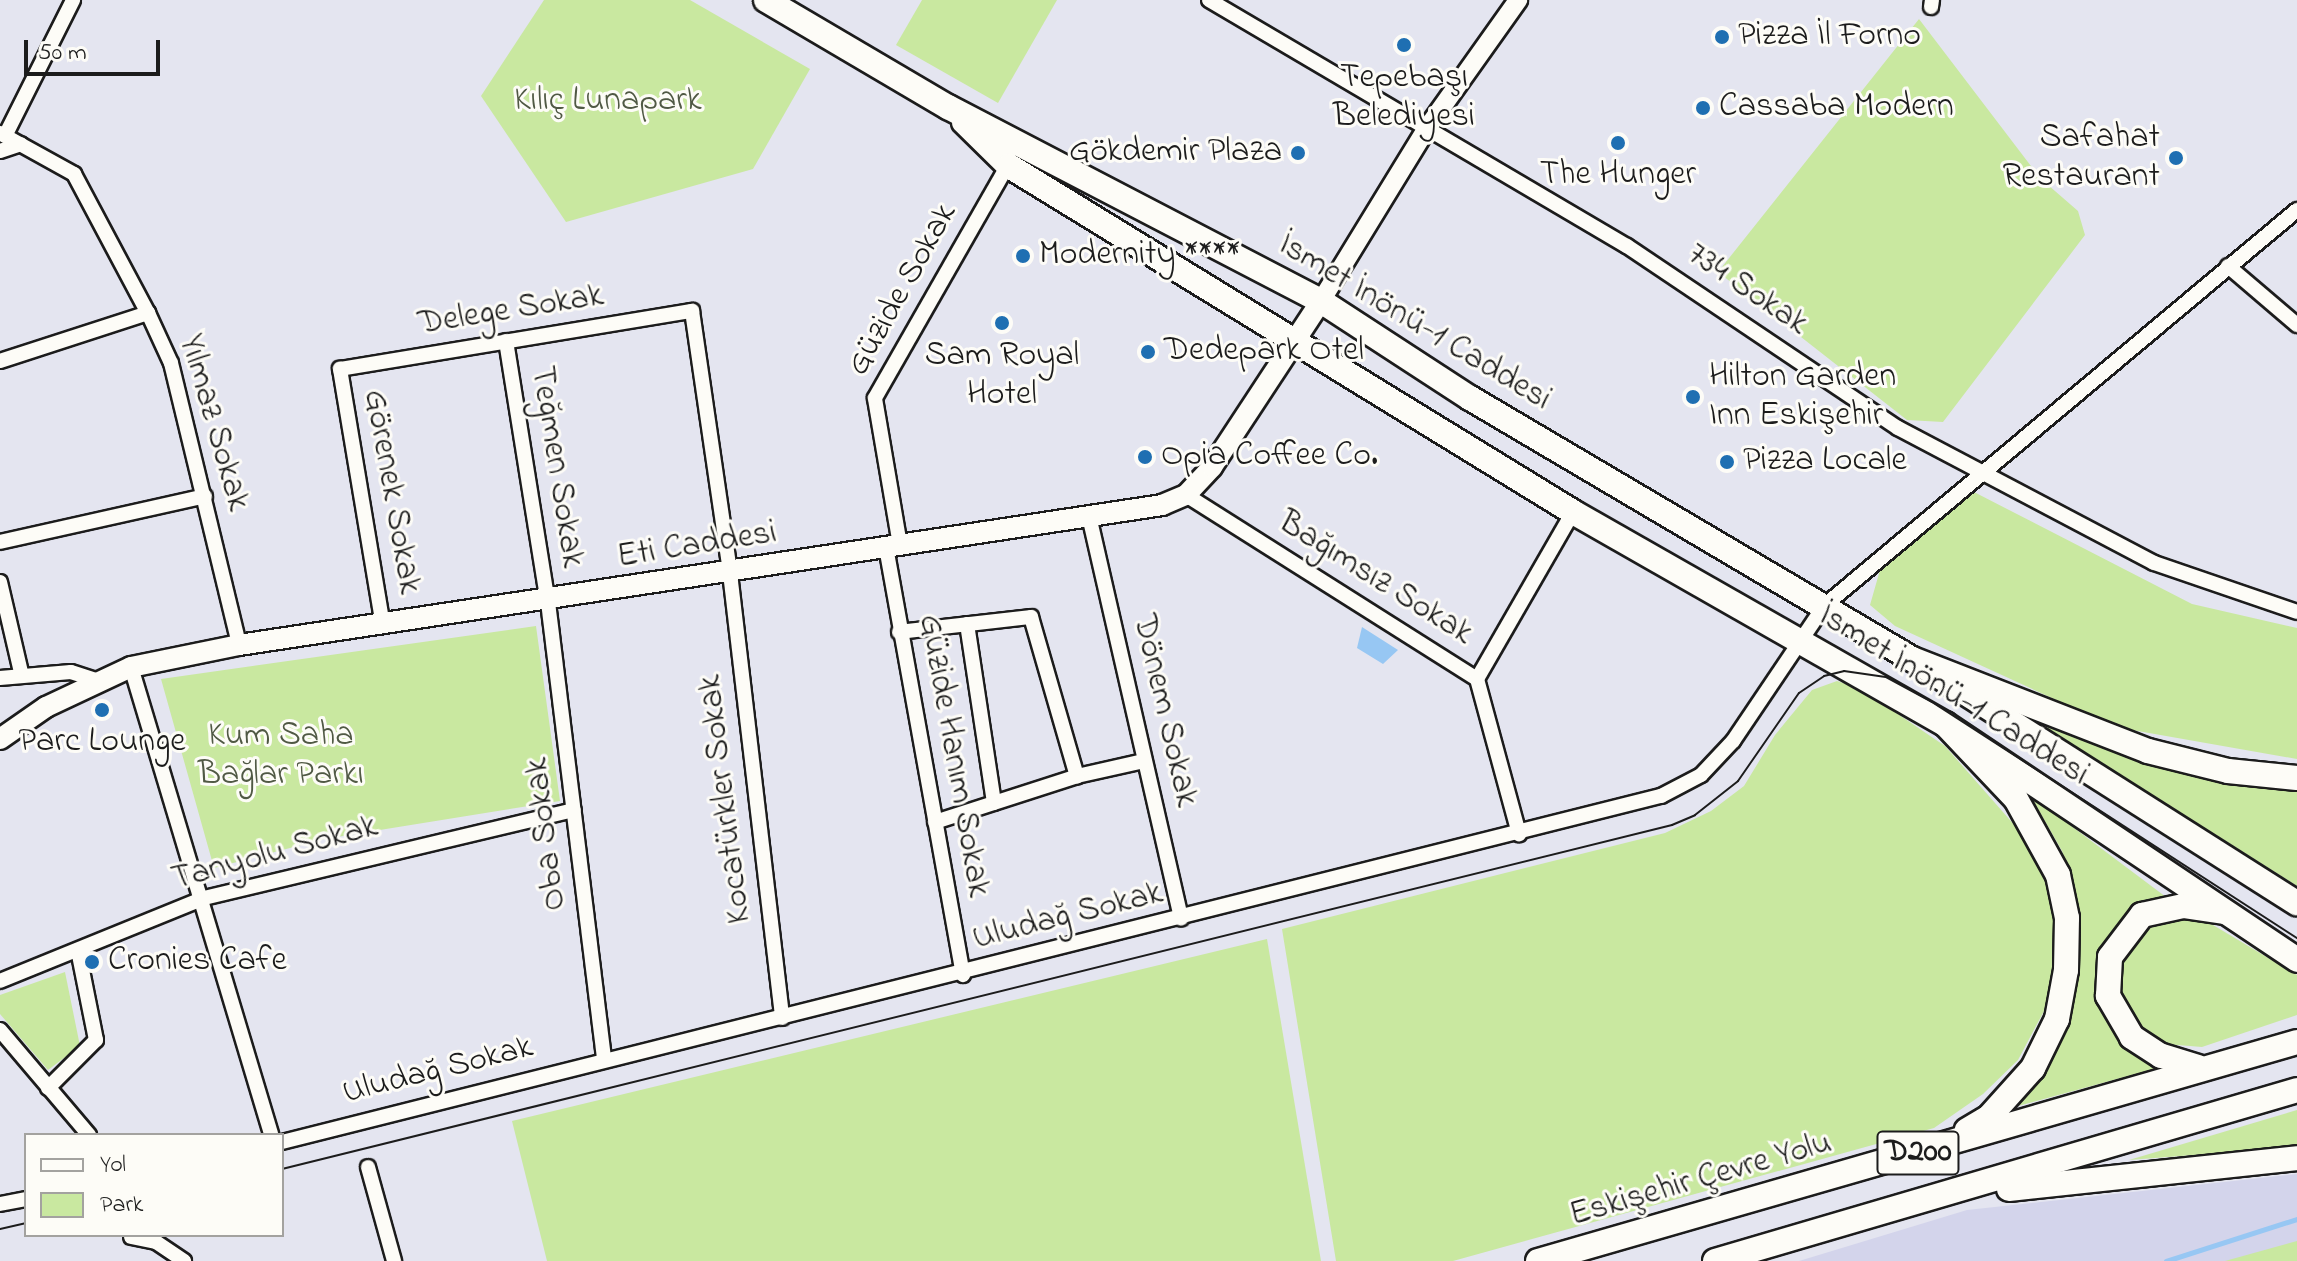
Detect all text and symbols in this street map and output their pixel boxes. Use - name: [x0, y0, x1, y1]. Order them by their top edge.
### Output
- place label: Pizza İl Forno: [1738, 17, 1921, 57]
- scale bar: [28, 24, 164, 74]
- marker: Pizza İl Forno: [1713, 28, 1731, 46]
- text: 50 m: [38, 36, 87, 71]
- marker: Tepebaşı Belediyesi: [1395, 36, 1413, 54]
- place label: Tepebaşı Belediyesi: [1333, 58, 1475, 138]
- park label: Kılıç Lunapark: [514, 82, 702, 122]
- place label: Cassaba Modern: [1719, 88, 1954, 128]
- marker: Cassaba Modern: [1694, 99, 1712, 117]
- place label: Safahat Restaurant: [2002, 118, 2160, 198]
- place label: Gökdemir Plaza: [1069, 133, 1282, 173]
- marker: The Hunger: [1609, 134, 1627, 152]
- marker: Gökdemir Plaza: [1289, 144, 1307, 162]
- marker: Safahat Restaurant: [2167, 149, 2185, 167]
- place label: The Hunger: [1540, 156, 1696, 196]
- street label: Güzide Sokak: [839, 197, 967, 383]
- street label: İsmet İnönü-1 Caddesi: [1270, 225, 1558, 421]
- street label: 734 Sokak: [1679, 235, 1815, 345]
- place label: Modernity ****: [1039, 236, 1240, 276]
- marker: Modernity ****: [1014, 247, 1032, 265]
- street label: Delege Sokak: [416, 276, 606, 346]
- marker: Sam Royal Hotel: [993, 314, 1011, 332]
- street label: Yılmaz Sokak: [168, 330, 258, 516]
- place label: Dedepark Otel: [1164, 332, 1364, 372]
- place label: Sam Royal Hotel: [925, 336, 1079, 416]
- marker: Dedepark Otel: [1139, 343, 1157, 361]
- place label: Hilton Garden Inn Eskişehir: [1709, 357, 1896, 436]
- street label: Teğmen Sokak: [520, 363, 592, 571]
- street label: Görenek Sokak: [353, 387, 429, 597]
- marker: Hilton Garden Inn Eskişehir: [1684, 388, 1702, 406]
- place label: Opia Coffee Co.: [1161, 437, 1378, 477]
- place label: Pizza Locale: [1743, 442, 1907, 482]
- marker: Opia Coffee Co.: [1136, 448, 1154, 466]
- marker: Pizza Locale: [1718, 453, 1736, 471]
- street label: Bağımsız Sokak: [1270, 503, 1480, 655]
- street label: Eti Caddesi: [615, 513, 779, 579]
- street label: İsmet İnönü-1 Caddesi: [1810, 596, 2096, 796]
- street label: Güzide Hanım Sokak: [908, 611, 998, 901]
- street label: Dönem Sokak: [1122, 611, 1206, 811]
- street label: Kocatürkler Sokak: [690, 672, 762, 926]
- marker: Parc Lounge: [93, 701, 111, 719]
- park label: Kum Saha Bağlar Parkı: [198, 716, 364, 796]
- place label: Parc Lounge: [18, 723, 186, 763]
- street label: Oba Sokak: [517, 755, 577, 913]
- street label: Tanyolu Sokak: [168, 807, 382, 901]
- street label: Uludağ Sokak: [969, 874, 1167, 960]
- place label: Cronies Cafe: [108, 942, 287, 982]
- marker: Cronies Cafe: [83, 953, 101, 971]
- street label: Uludağ Sokak: [339, 1028, 537, 1114]
- street label: Eskişehir Çevre Yolu: [1565, 1123, 1837, 1237]
- road number: D200: [1876, 1125, 1960, 1181]
- legend: [24, 1133, 284, 1237]
- text: Yol: [100, 1148, 126, 1183]
- text: Park: [100, 1188, 143, 1223]

